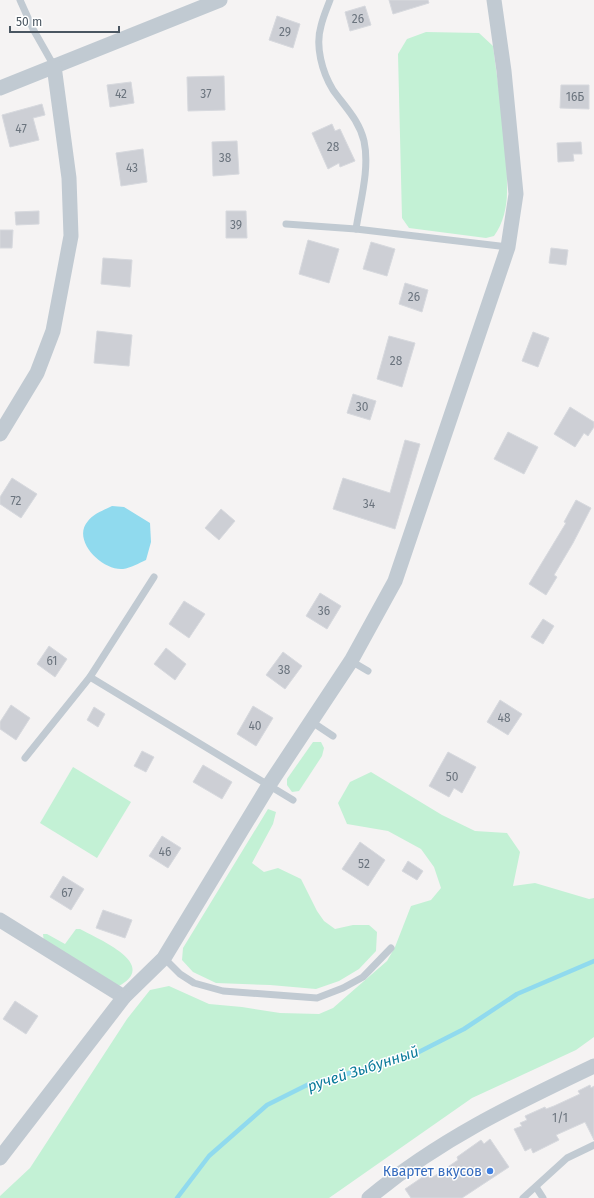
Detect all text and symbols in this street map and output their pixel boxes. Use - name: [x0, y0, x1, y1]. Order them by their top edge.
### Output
- scale bar: [10, 8, 119, 34]
- house number: 26: [352, 12, 364, 26]
- text: 50 m: [16, 15, 42, 29]
- house number: 29: [279, 25, 291, 39]
- house number: 42: [115, 87, 127, 101]
- house number: 37: [200, 87, 212, 101]
- house number: 16Б: [566, 90, 584, 104]
- house number: 47: [15, 122, 27, 136]
- house number: 28: [327, 140, 340, 154]
- house number: 38: [219, 151, 232, 165]
- house number: 43: [126, 161, 138, 175]
- house number: 39: [230, 218, 242, 232]
- house number: 26: [408, 290, 420, 304]
- house number: 28: [390, 354, 403, 368]
- house number: 30: [356, 400, 369, 414]
- house number: 72: [10, 494, 22, 508]
- house number: 34: [363, 497, 376, 511]
- house number: 36: [318, 604, 330, 618]
- house number: 61: [46, 654, 58, 668]
- house number: 38: [278, 663, 291, 677]
- house number: 48: [498, 711, 511, 725]
- house number: 40: [248, 719, 262, 733]
- house number: 50: [446, 770, 459, 784]
- house number: 46: [159, 845, 171, 859]
- house number: 52: [358, 857, 370, 871]
- house number: 67: [61, 886, 73, 900]
- water label: ручей Зыбунный: [305, 1043, 421, 1095]
- house number: 1/1: [552, 1111, 568, 1125]
- place label: Квартет вкусов: [383, 1163, 482, 1180]
- marker: Квартет вкусов: [485, 1166, 495, 1176]

